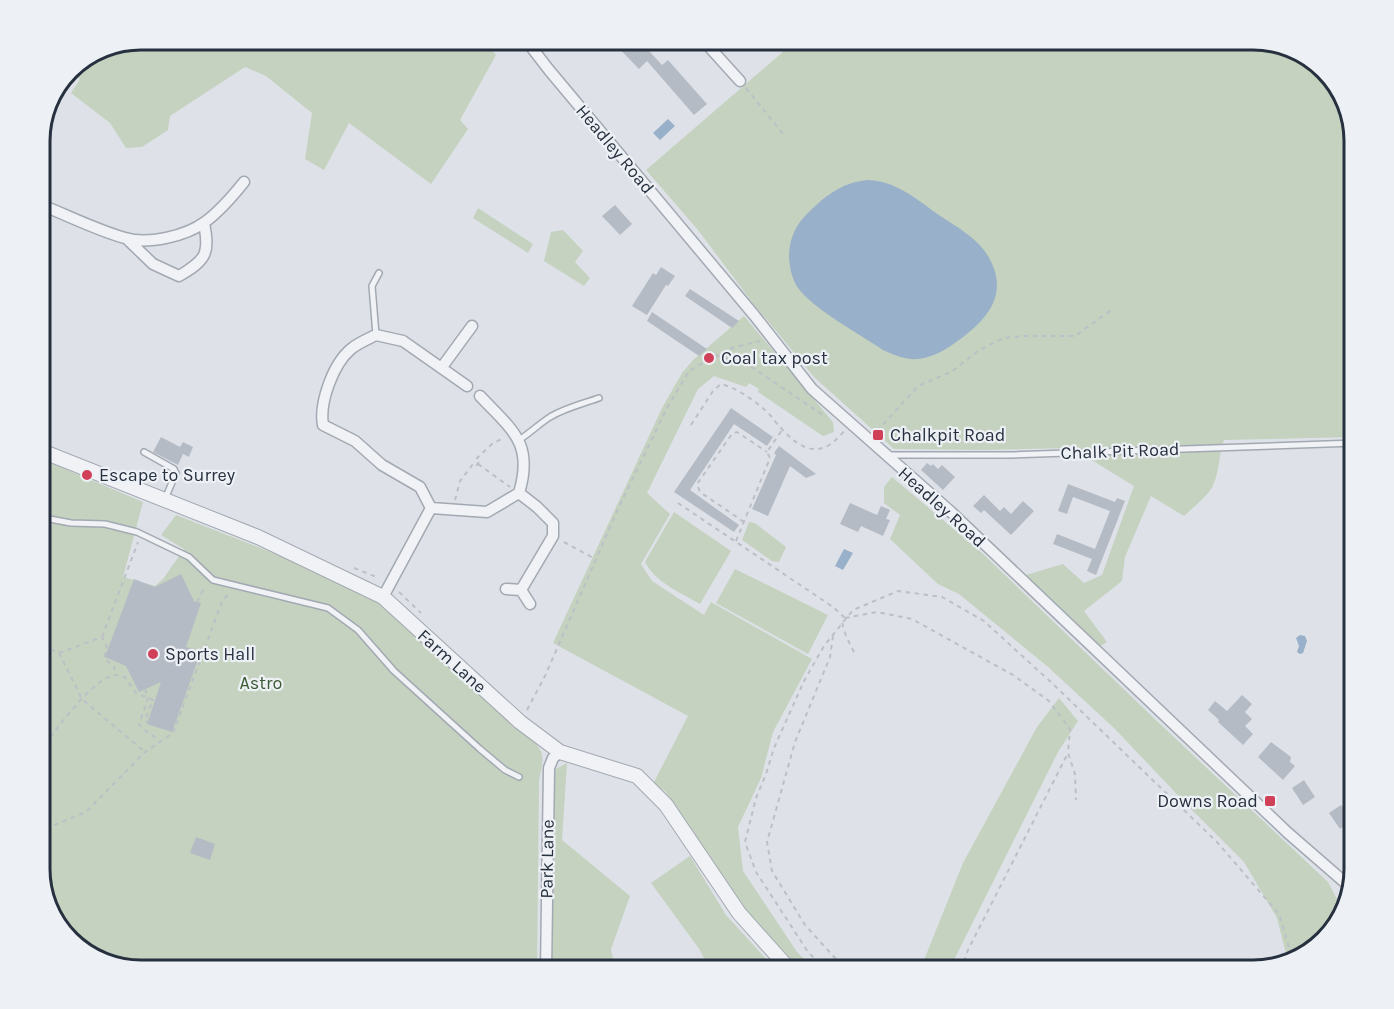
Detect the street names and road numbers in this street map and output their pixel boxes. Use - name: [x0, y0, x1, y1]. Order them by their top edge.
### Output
- street label: Headley Road: [571, 100, 659, 198]
- street label: Chalk Pit Road: [1060, 438, 1180, 464]
- street label: Headley Road: [894, 462, 990, 552]
- street label: Farm Lane: [413, 624, 491, 698]
- street label: Park Lane: [535, 819, 559, 899]

